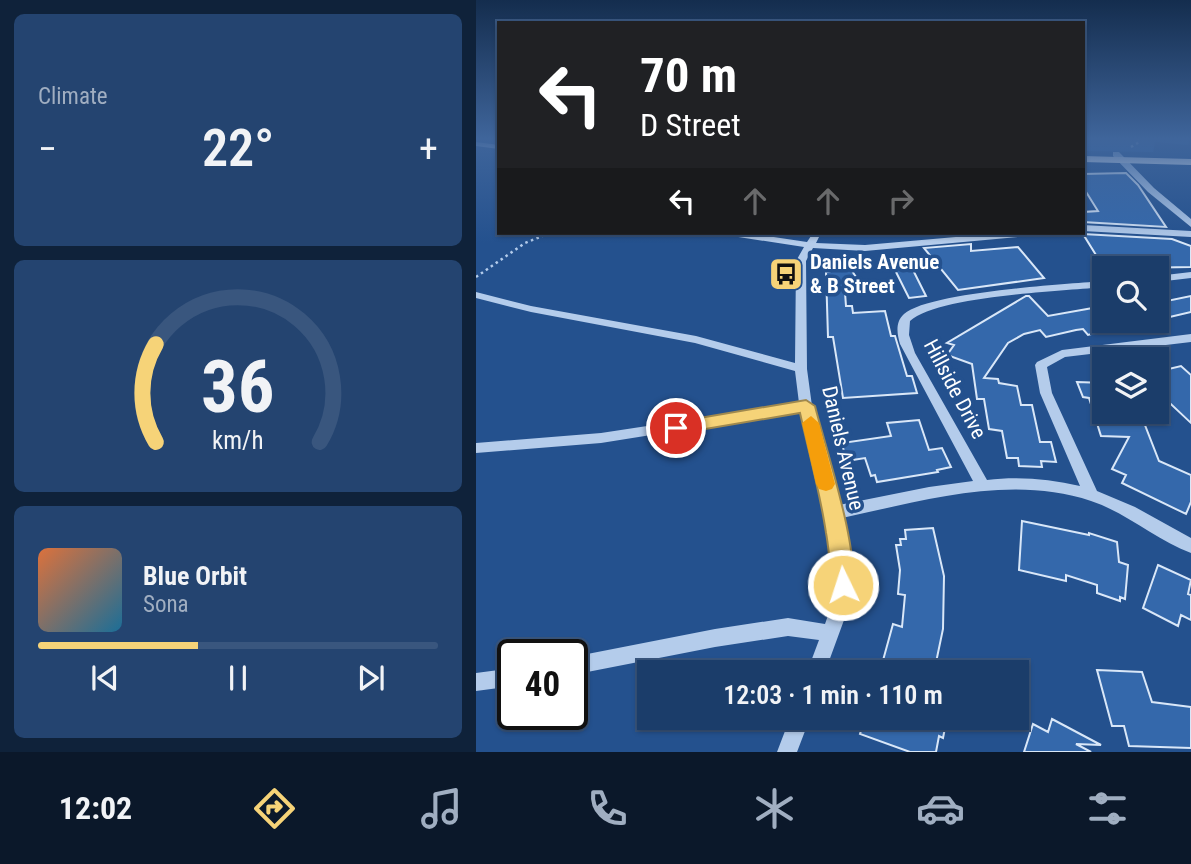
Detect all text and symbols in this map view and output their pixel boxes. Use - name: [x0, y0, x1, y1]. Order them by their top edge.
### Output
- text: 70 m: [640, 47, 737, 104]
- icon: left: [525, 49, 616, 140]
- text: Climate: [38, 83, 108, 110]
- text: D Street: [640, 106, 741, 144]
- text: 22°: [202, 118, 274, 179]
- text: −: [38, 127, 57, 171]
- text: +: [419, 127, 438, 171]
- icon: left: [663, 182, 701, 220]
- icon: ahead: [736, 182, 774, 220]
- icon: ahead: [809, 182, 847, 220]
- icon: right: [882, 182, 920, 220]
- place label: Daniels Avenue & B Street: [810, 250, 939, 298]
- bus stop icon: Daniels Avenue & B Street: [767, 255, 805, 293]
- map controls: [1092, 256, 1169, 424]
- button: search: [1092, 256, 1169, 333]
- street label: Hillside Drive: [919, 335, 991, 443]
- text: 36: [201, 344, 275, 430]
- button: layers: [1092, 347, 1169, 424]
- street label: Daniels Avenue: [817, 384, 869, 513]
- pin: [646, 398, 706, 458]
- icon: arrive: [657, 409, 695, 447]
- text: km/h: [212, 426, 264, 455]
- position arrow: [806, 548, 880, 622]
- text: Blue Orbit: [143, 561, 247, 591]
- text: Sona: [143, 591, 189, 618]
- speed limit sign: 40: [497, 639, 588, 730]
- icon: previous: [86, 659, 124, 697]
- icon: pause: [219, 659, 257, 697]
- icon: next: [352, 659, 390, 697]
- text: 12:03 · 1 min · 110 m: [723, 680, 943, 710]
- icon: directions: [250, 784, 299, 833]
- icon: music: [417, 784, 466, 833]
- icon: phone: [583, 784, 632, 833]
- icon: climate: [750, 784, 799, 833]
- icon: car: [916, 784, 965, 833]
- icon: filters: [1083, 784, 1132, 833]
- text: 12:02: [59, 789, 132, 827]

